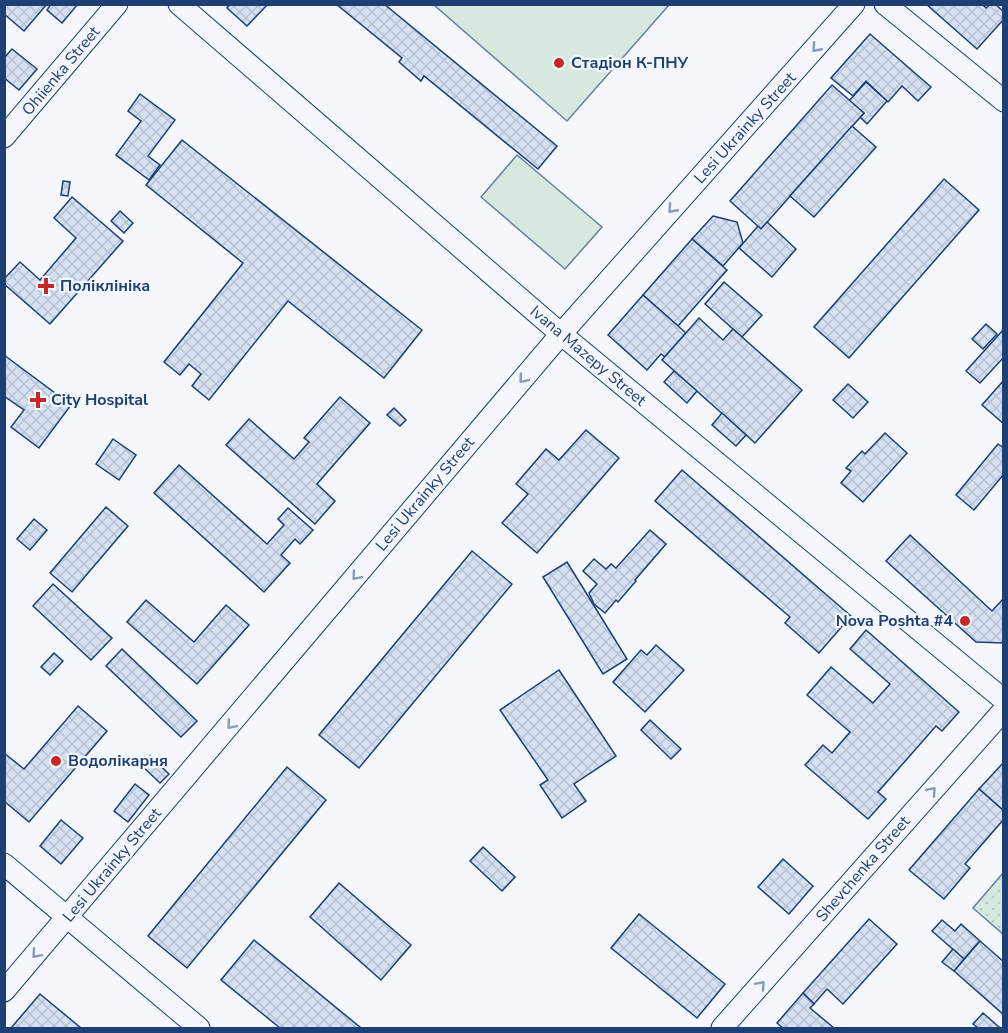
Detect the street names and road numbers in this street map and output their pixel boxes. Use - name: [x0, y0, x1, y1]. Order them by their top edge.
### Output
- street label: Ohiienka Street: [17, 21, 105, 120]
- street label: Lesi Ukrainky Street: [689, 67, 801, 188]
- street label: Ivana Mazepy Street: [525, 301, 651, 411]
- street label: Lesi Ukrainky Street: [371, 432, 480, 556]
- street label: Lesi Ukrainky Street: [58, 803, 167, 927]
- street label: Shevchenka Street: [811, 811, 915, 927]

